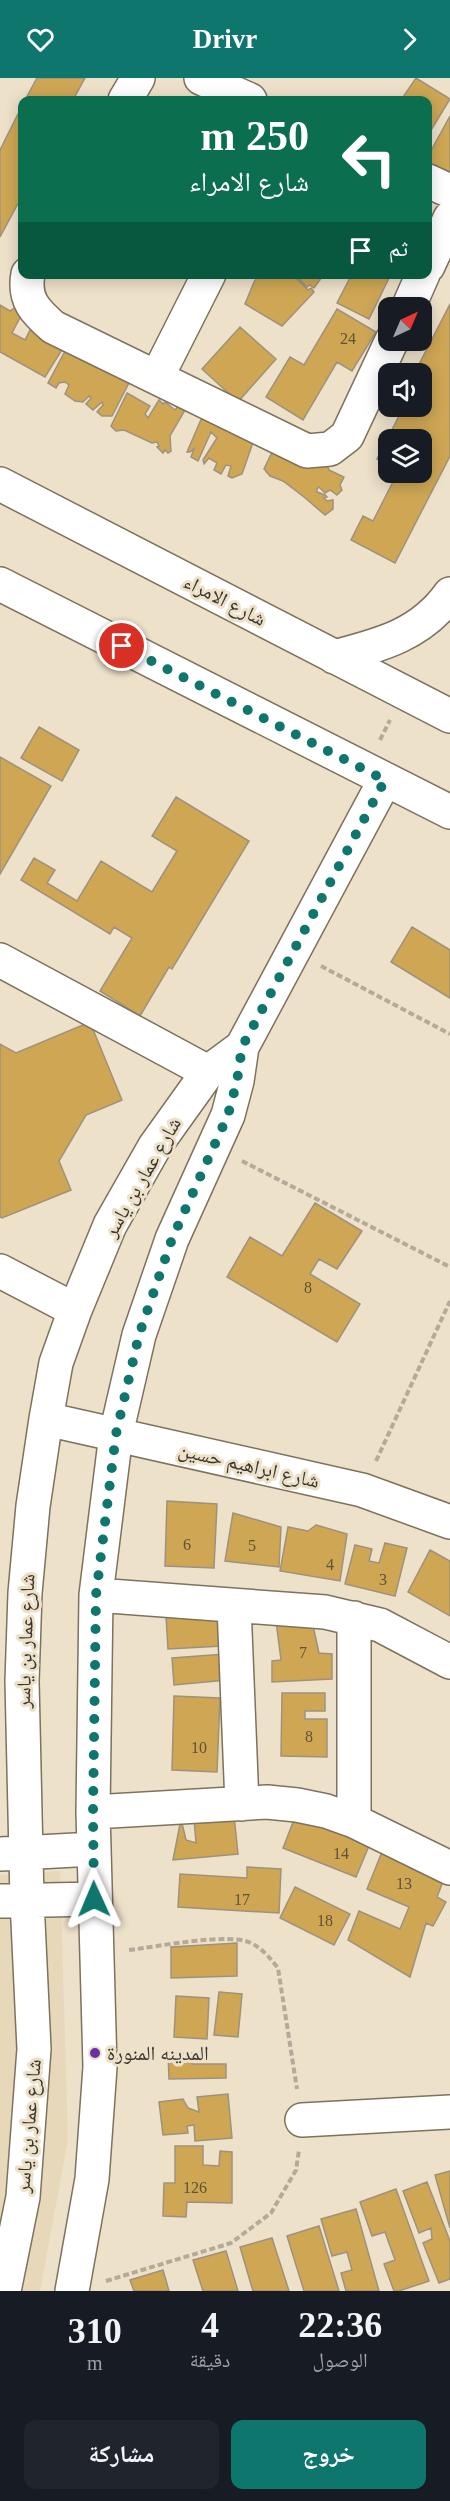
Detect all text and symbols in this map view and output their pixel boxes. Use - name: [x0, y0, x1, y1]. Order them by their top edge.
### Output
- icon: heart: [24, 23, 57, 56]
- icon: forward: [393, 23, 426, 56]
- text: Drivr: [193, 24, 257, 54]
- text: 250 m: [201, 113, 309, 159]
- icon: left: [330, 120, 408, 198]
- text: شارع الامراء: [189, 167, 309, 197]
- icon: arrive: [344, 234, 377, 267]
- text: ثم: [389, 236, 408, 261]
- north arrow: [378, 297, 432, 351]
- map controls: [378, 297, 432, 483]
- house number: 24: [340, 330, 356, 347]
- button: sound: [378, 363, 432, 417]
- button: layers: [378, 429, 432, 483]
- street label: شارع الامراء: [180, 570, 270, 632]
- pin: [96, 620, 147, 671]
- icon: arrive: [105, 629, 138, 662]
- street label: شارع عمار بن ياسر: [98, 1113, 187, 1243]
- house number: 8: [304, 1279, 312, 1296]
- street label: شارع ابراهيم حسين: [176, 1438, 322, 1495]
- house number: 6: [183, 1536, 191, 1553]
- house number: 5: [248, 1537, 256, 1554]
- house number: 4: [326, 1556, 334, 1573]
- house number: 3: [379, 1571, 387, 1588]
- street label: شارع عمار بن ياسر: [12, 1573, 40, 1710]
- house number: 7: [299, 1644, 307, 1661]
- house number: 8: [305, 1728, 313, 1745]
- house number: 10: [191, 1739, 207, 1756]
- house number: 14: [333, 1845, 349, 1862]
- position arrow: [62, 1867, 126, 1931]
- house number: 13: [396, 1875, 412, 1892]
- house number: 17: [234, 1891, 250, 1908]
- house number: 18: [317, 1912, 333, 1929]
- place label: المدينه المنورة: [107, 2042, 209, 2064]
- marker: المدينه المنورة: [88, 2046, 102, 2060]
- street label: شارع عمار بن ياسر: [11, 2058, 47, 2195]
- house number: 126: [183, 2179, 207, 2196]
- text: 4: [201, 2305, 219, 2345]
- text: 22:36: [298, 2305, 382, 2345]
- text: 310: [68, 2311, 122, 2351]
- text: دقيقة: [190, 2349, 230, 2371]
- text: الوصول: [313, 2349, 368, 2371]
- text: m: [87, 2352, 103, 2374]
- button: مشاركة: [24, 2420, 219, 2489]
- button: خروج: [231, 2420, 426, 2489]

